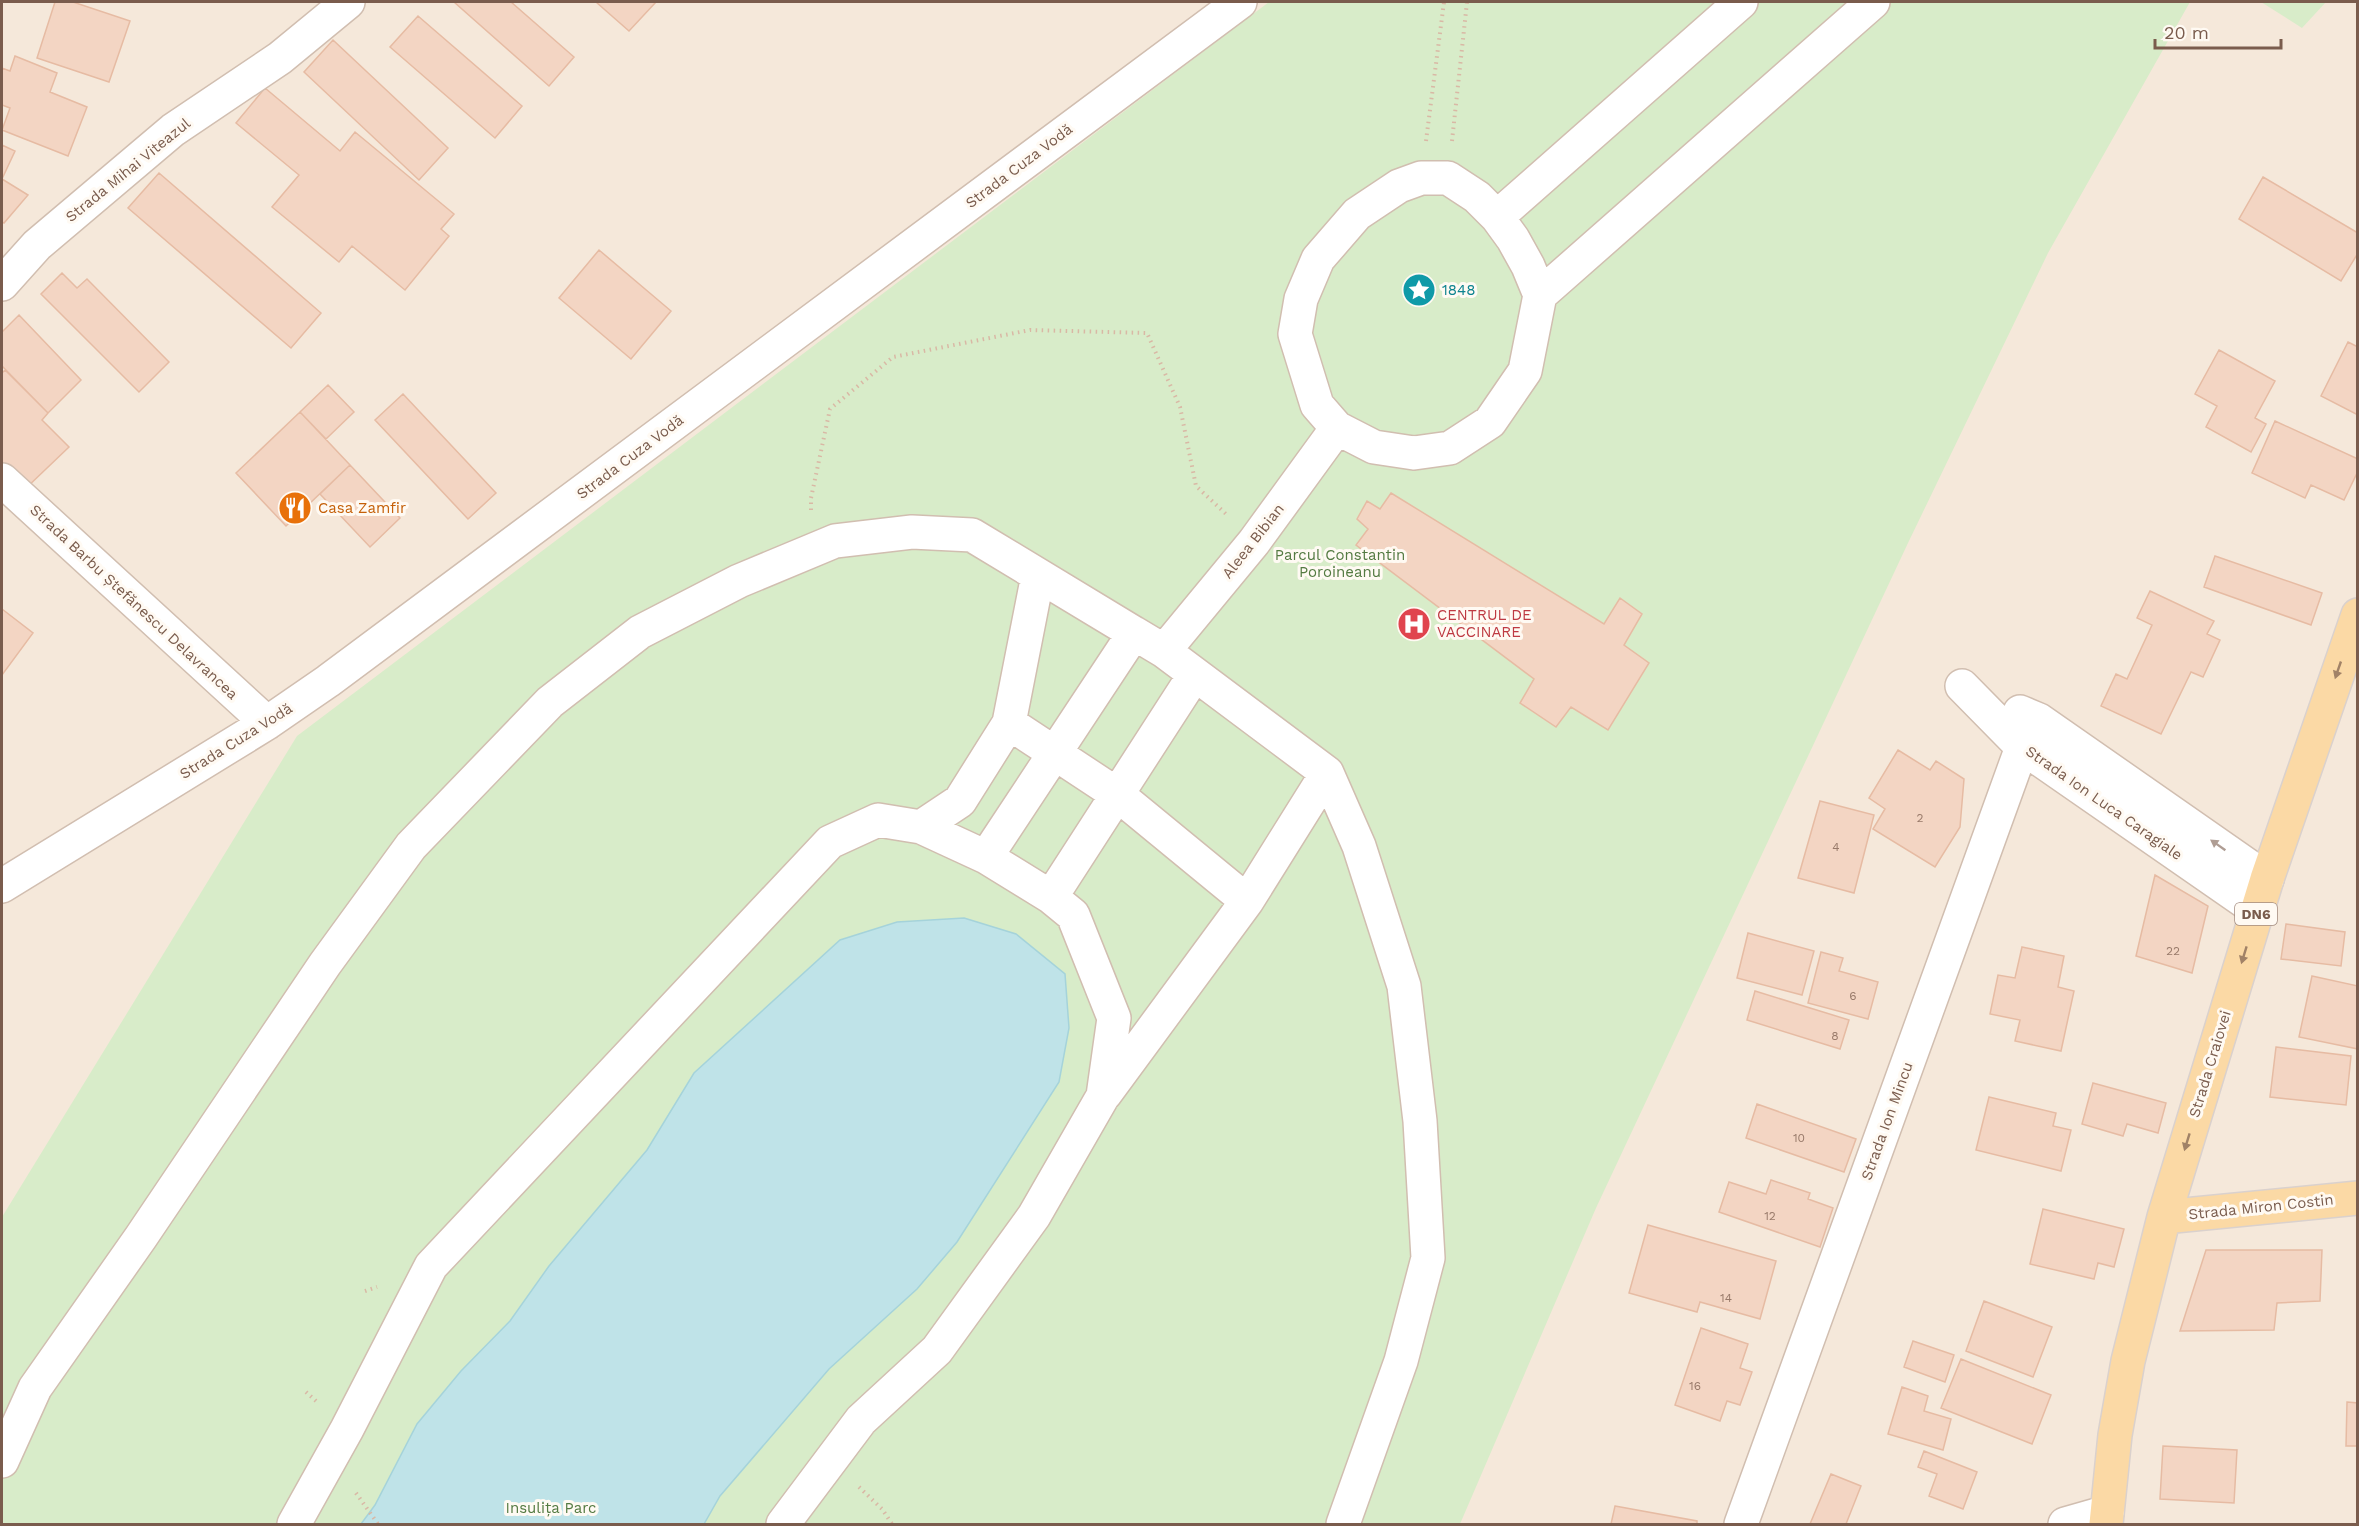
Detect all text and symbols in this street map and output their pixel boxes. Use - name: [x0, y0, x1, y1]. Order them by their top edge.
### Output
- scale bar: [2155, 12, 2281, 50]
- text: 20 m: [2164, 22, 2209, 43]
- street label: Strada Mihai Viteazul: [62, 114, 194, 226]
- street label: Strada Cuza Vodă: [962, 120, 1076, 212]
- place icon: 1848: [1401, 272, 1437, 308]
- place label: 1848: [1442, 281, 1476, 299]
- street label: Strada Cuza Vodă: [573, 411, 687, 503]
- restaurant icon: Casa Zamfir: [277, 490, 313, 526]
- place label: Casa Zamfir: [318, 499, 406, 517]
- street label: Aleea Bibian: [1218, 500, 1288, 582]
- street label: Strada Barbu Ștefănescu Delavrancea: [26, 501, 242, 704]
- park label: Parcul Constantin Poroineanu: [1275, 546, 1405, 581]
- hospital icon: CENTRUL DE VACCINARE: [1396, 606, 1432, 642]
- place label: CENTRUL DE VACCINARE: [1437, 606, 1532, 641]
- one-way arrow: [2333, 662, 2343, 680]
- street label: Strada Cuza Vodă: [176, 699, 296, 783]
- street label: Strada Ion Luca Caragiale: [2022, 742, 2186, 864]
- house number: 2: [1917, 811, 1924, 825]
- one-way arrow: [2211, 839, 2227, 851]
- house number: 4: [1832, 840, 1840, 854]
- road number: DN6: [2235, 903, 2277, 925]
- house number: 22: [2166, 944, 2180, 958]
- one-way arrow: [2238, 946, 2248, 964]
- house number: 6: [1849, 989, 1857, 1003]
- street label: Strada Craiovei: [2185, 1008, 2235, 1120]
- house number: 8: [1831, 1029, 1839, 1043]
- street label: Strada Ion Mincu: [1857, 1059, 1917, 1183]
- house number: 10: [1793, 1131, 1805, 1145]
- one-way arrow: [2182, 1133, 2191, 1151]
- street label: Strada Miron Costin: [2188, 1190, 2334, 1224]
- house number: 12: [1764, 1209, 1776, 1223]
- house number: 14: [1720, 1291, 1732, 1305]
- house number: 16: [1689, 1379, 1701, 1393]
- park label: Insulița Parc: [506, 1499, 596, 1517]

